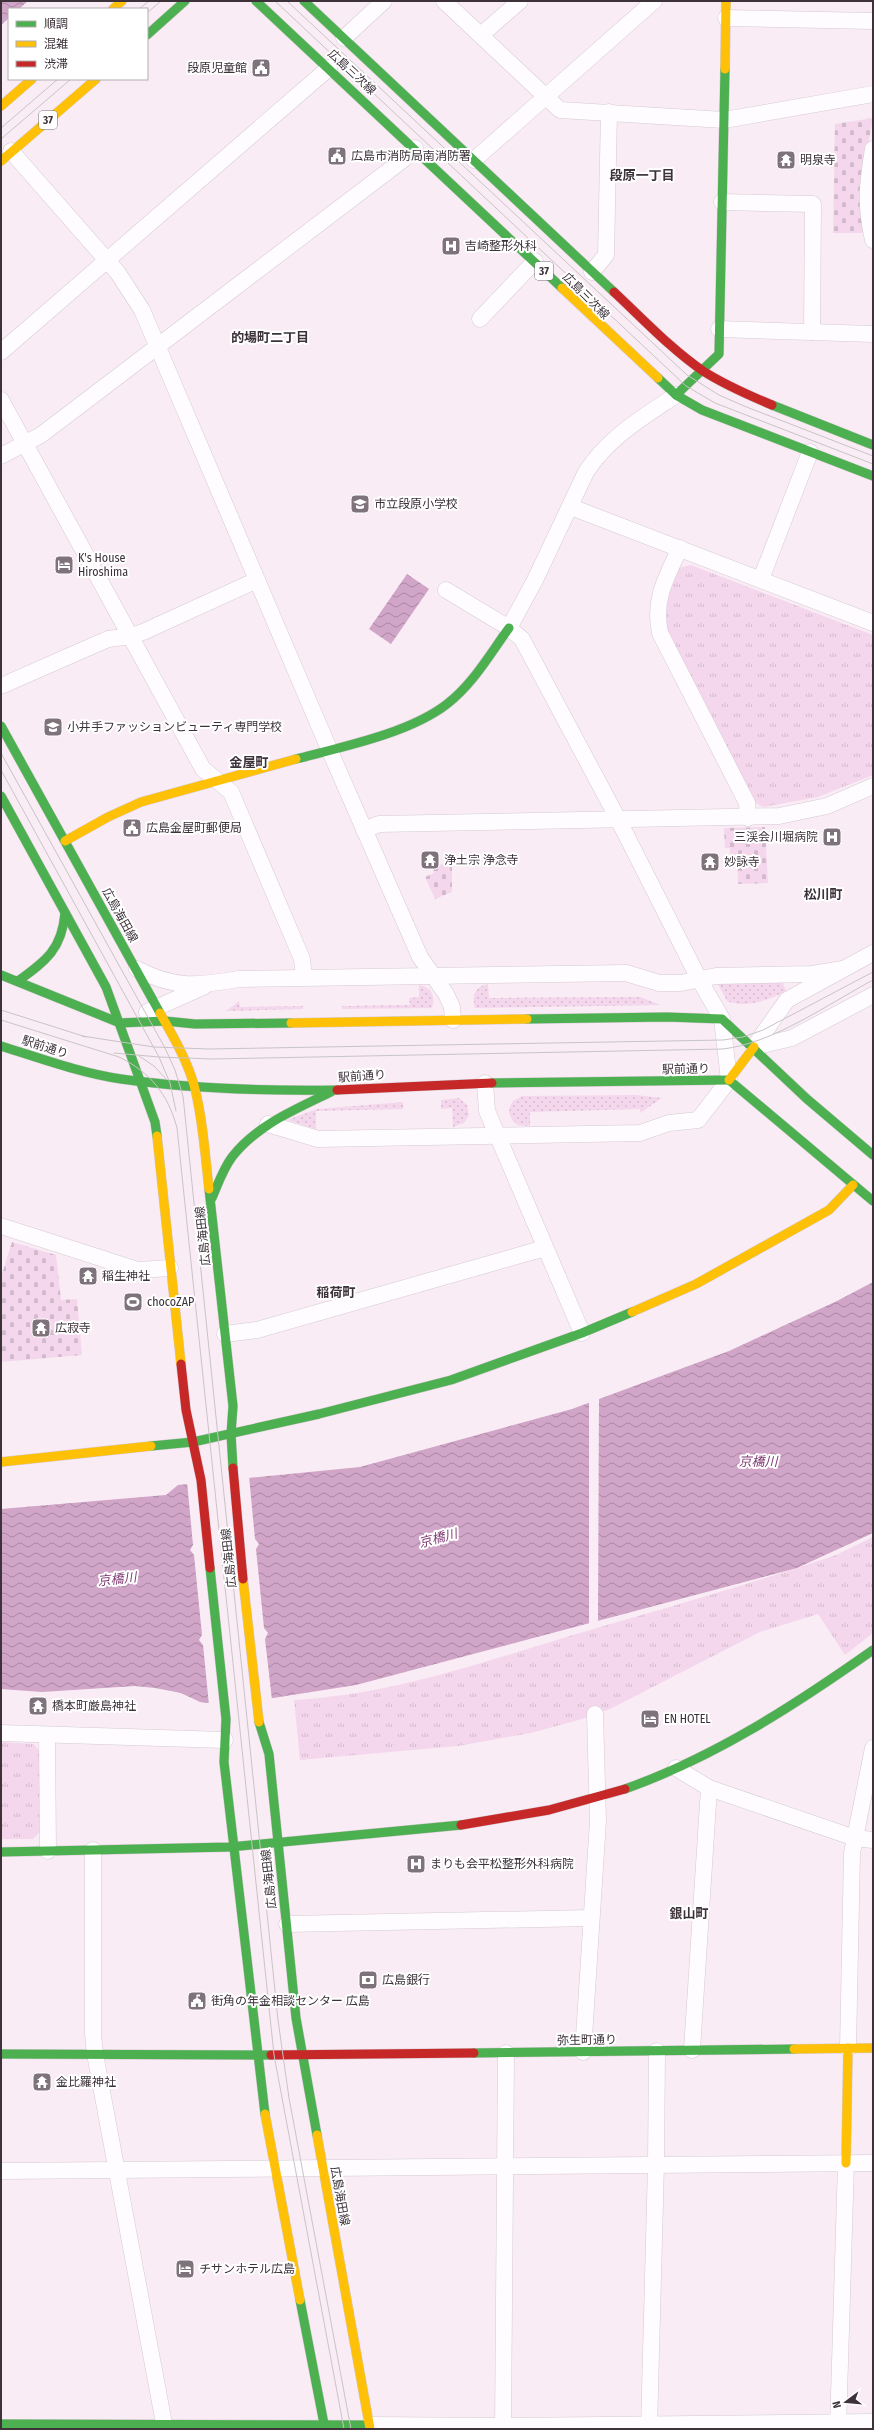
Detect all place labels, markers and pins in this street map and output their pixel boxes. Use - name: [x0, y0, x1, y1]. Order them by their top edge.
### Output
- public building icon: 段原児童館: [250, 57, 272, 79]
- place label: 段原児童館: [187, 61, 247, 75]
- public building icon: 広島市消防局南消防署: [326, 145, 348, 167]
- place label: 広島市消防局南消防署: [351, 149, 471, 163]
- temple icon: 明泉寺: [775, 149, 797, 171]
- place label: 明泉寺: [800, 153, 836, 167]
- hospital icon: 吉崎整形外科: [440, 235, 462, 257]
- place label: 吉崎整形外科: [465, 239, 537, 253]
- school or university icon: 市立段原小学校: [349, 493, 371, 515]
- place label: 市立段原小学校: [374, 497, 458, 511]
- place label: K's House Hiroshima: [78, 551, 128, 579]
- hotel icon: K's House Hiroshima: [53, 554, 75, 576]
- school or university icon: 小井手ファッションビューティ専門学校: [42, 716, 64, 738]
- place label: 小井手ファッションビューティ専門学校: [67, 720, 282, 734]
- public building icon: 広島金屋町郵便局: [121, 817, 143, 839]
- place label: 広島金屋町郵便局: [146, 821, 242, 835]
- hospital icon: 三渓会川堀病院: [821, 826, 843, 848]
- place label: 三渓会川堀病院: [734, 830, 818, 844]
- temple icon: 浄土宗 浄念寺: [419, 849, 441, 871]
- temple icon: 妙詠寺: [699, 851, 721, 873]
- place label: 浄土宗 浄念寺: [444, 853, 519, 867]
- place label: 妙詠寺: [724, 855, 760, 869]
- temple icon: 稲生神社: [77, 1265, 99, 1287]
- place label: 稲生神社: [102, 1269, 150, 1283]
- sports icon: chocoZAP: [122, 1291, 144, 1313]
- place label: chocoZAP: [147, 1295, 194, 1309]
- temple icon: 広寂寺: [30, 1317, 52, 1339]
- place label: 広寂寺: [55, 1321, 91, 1335]
- temple icon: 橋本町厳島神社: [27, 1695, 49, 1717]
- place label: 橋本町厳島神社: [52, 1699, 136, 1713]
- hotel icon: EN HOTEL: [639, 1708, 661, 1730]
- place label: EN HOTEL: [664, 1712, 711, 1726]
- hospital icon: まりも会平松整形外科病院: [405, 1853, 427, 1875]
- place label: まりも会平松整形外科病院: [430, 1857, 574, 1871]
- bank icon: 広島銀行: [357, 1969, 379, 1991]
- place label: 広島銀行: [382, 1973, 430, 1987]
- public building icon: 街角の年金相談センター 広島: [186, 1990, 208, 2012]
- place label: 街角の年金相談センター 広島: [211, 1994, 370, 2008]
- temple icon: 金比羅神社: [31, 2071, 53, 2093]
- place label: 金比羅神社: [56, 2075, 116, 2089]
- hotel icon: チサンホテル広島: [174, 2258, 196, 2280]
- place label: チサンホテル広島: [199, 2262, 295, 2276]

